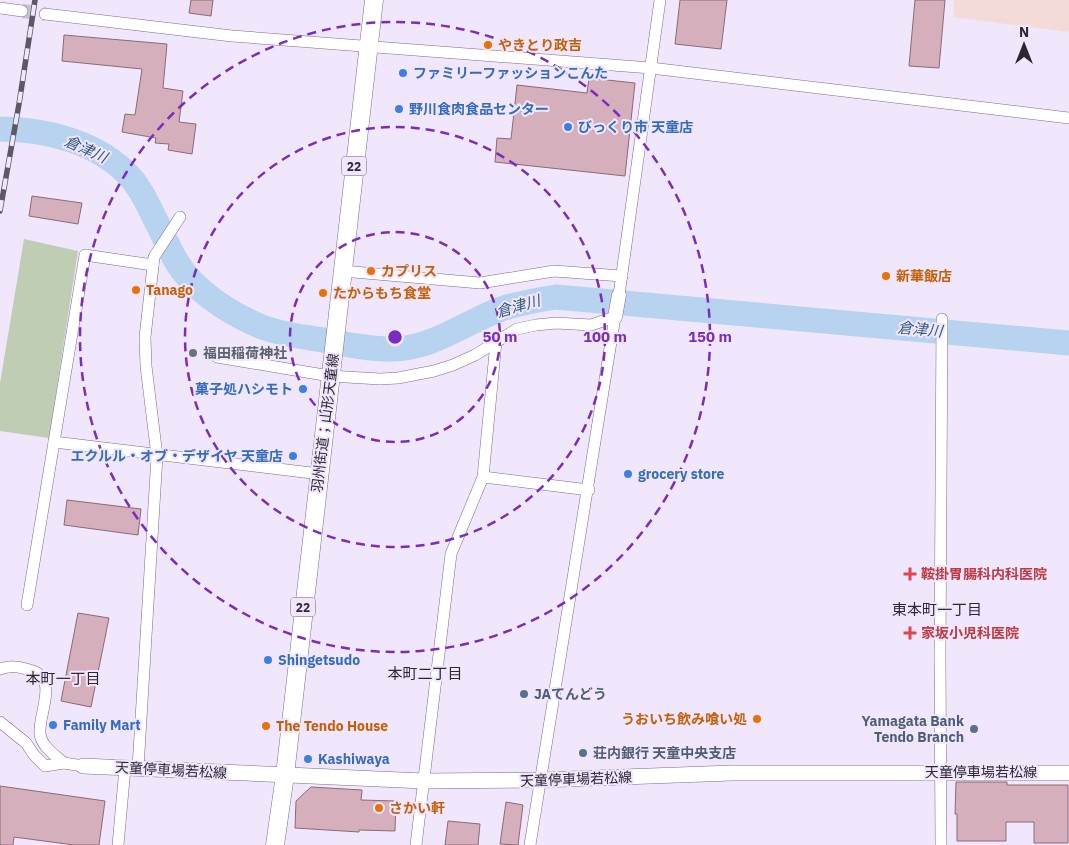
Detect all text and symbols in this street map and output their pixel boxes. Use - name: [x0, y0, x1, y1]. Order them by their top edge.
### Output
- north arrow: [999, 20, 1049, 70]
- text: N: [1019, 23, 1029, 41]
- place label: やきとり政吉: [498, 36, 582, 54]
- marker: やきとり政吉: [482, 39, 494, 51]
- place label: ファミリーファッションこんた: [413, 64, 608, 82]
- marker: ファミリーファッションこんた: [397, 67, 409, 79]
- place label: 野川食肉食品センター: [409, 100, 549, 118]
- marker: 野川食肉食品センター: [393, 103, 405, 115]
- place label: びっくり市 天童店: [578, 118, 693, 136]
- marker: びっくり市 天童店: [562, 121, 574, 133]
- water label: 倉津川: [62, 131, 112, 168]
- road number: 22: [342, 157, 366, 176]
- place label: カプリス: [381, 262, 437, 280]
- marker: カプリス: [365, 265, 377, 277]
- place label: 新華飯店: [896, 267, 952, 285]
- marker: 新華飯店: [880, 270, 892, 282]
- place label: Tanago: [146, 281, 193, 299]
- marker: Tanago: [130, 284, 142, 296]
- place label: たからもち食堂: [333, 284, 431, 302]
- marker: たからもち食堂: [317, 287, 329, 299]
- water label: 倉津川: [494, 290, 544, 321]
- water label: 倉津川: [897, 318, 945, 341]
- text: 50 m: [483, 327, 517, 346]
- text: 100 m: [583, 327, 627, 346]
- text: 150 m: [688, 327, 732, 346]
- centre of rings: [386, 328, 404, 346]
- place label: 福田稲荷神社: [203, 344, 287, 362]
- marker: 福田稲荷神社: [187, 347, 199, 359]
- street label: 羽州街道；山形天童線: [308, 352, 342, 494]
- place label: 菓子処ハシモト: [195, 380, 293, 398]
- marker: 菓子処ハシモト: [297, 383, 309, 395]
- place label: エクルル・オブ・デザイヤ 天童店: [71, 447, 283, 465]
- marker: エクルル・オブ・デザイヤ 天童店: [287, 450, 299, 462]
- place label: grocery store: [638, 465, 725, 483]
- marker: grocery store: [622, 468, 634, 480]
- place label: 鞍掛胃腸科内科医院: [921, 565, 1047, 583]
- marker: 鞍掛胃腸科内科医院: [903, 567, 917, 581]
- road number: 22: [290, 598, 316, 616]
- district label: 東本町一丁目: [892, 600, 982, 619]
- place label: 家坂小児科医院: [921, 624, 1019, 642]
- marker: 家坂小児科医院: [903, 626, 917, 640]
- place label: Shingetsudo: [278, 651, 360, 669]
- marker: Shingetsudo: [262, 654, 274, 666]
- district label: 本町二丁目: [387, 664, 463, 683]
- district label: 本町一丁目: [25, 669, 101, 688]
- place label: JAてんどう: [534, 685, 607, 703]
- marker: JAてんどう: [518, 688, 530, 700]
- place label: うおいち飲み喰い処: [621, 710, 747, 728]
- place label: Yamagata Bank Tendo Branch: [861, 712, 965, 746]
- marker: うおいち飲み喰い処: [751, 713, 763, 725]
- place label: Family Mart: [63, 716, 141, 734]
- place label: The Tendo House: [276, 717, 388, 735]
- marker: Family Mart: [47, 719, 59, 731]
- marker: The Tendo House: [260, 720, 272, 732]
- marker: Yamagata Bank Tendo Branch: [968, 723, 980, 735]
- place label: 荘内銀行 天童中央支店: [593, 744, 736, 762]
- marker: 荘内銀行 天童中央支店: [577, 747, 589, 759]
- place label: Kashiwaya: [318, 750, 390, 768]
- marker: Kashiwaya: [302, 753, 314, 765]
- street label: 天童停車場若松線: [115, 758, 227, 782]
- street label: 天童停車場若松線: [925, 763, 1037, 781]
- street label: 天童停車場若松線: [520, 768, 632, 790]
- place label: さかい軒: [389, 799, 445, 817]
- marker: さかい軒: [373, 802, 385, 814]

